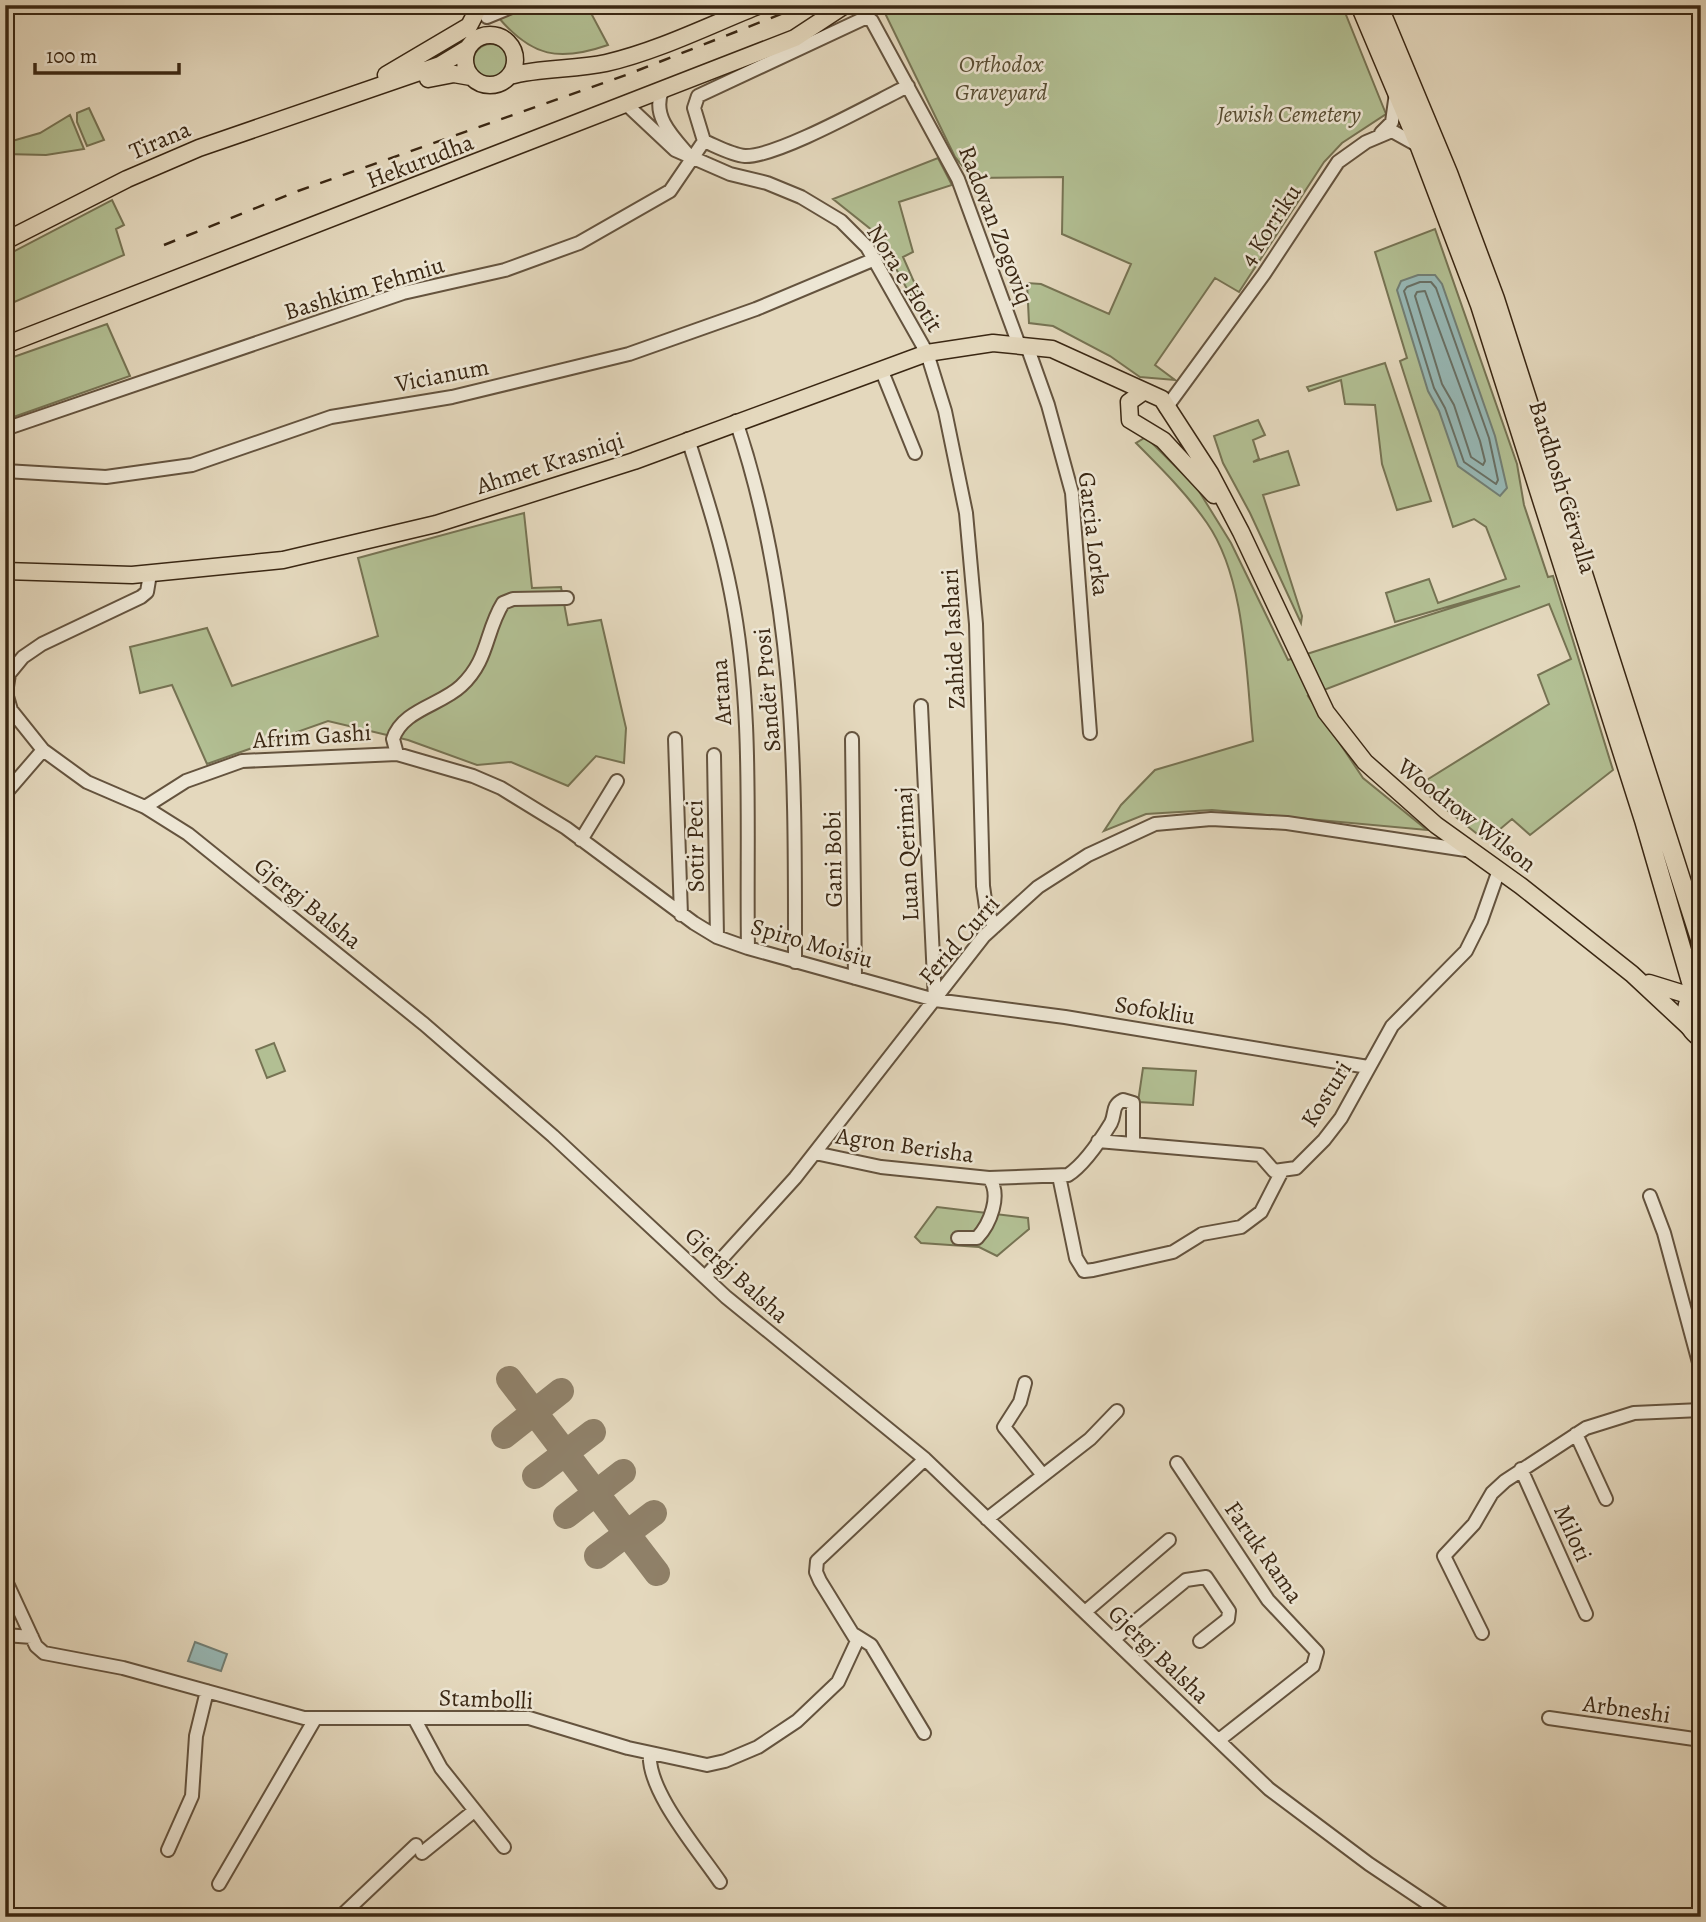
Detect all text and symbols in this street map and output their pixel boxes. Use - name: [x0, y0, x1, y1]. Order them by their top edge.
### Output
- scale bar: [35, 32, 178, 76]
- text: 100 m: [46, 42, 97, 70]
- park label: Orthodox Graveyard: [955, 48, 1047, 108]
- park label: Jewish Cemetery: [1216, 98, 1362, 130]
- street label: Tirana: [124, 113, 196, 167]
- street label: Hekurudha: [362, 126, 479, 196]
- street label: Radovan Zogoviq: [951, 141, 1041, 309]
- street label: 4 Korriku: [1232, 178, 1308, 272]
- street label: Nora e Hotit: [859, 218, 951, 338]
- street label: Bashkim Fehmiu: [280, 248, 448, 328]
- street label: Vicianum: [391, 350, 492, 400]
- street label: Bardhosh Gërvalla: [1521, 396, 1605, 578]
- street label: Ahmet Krasniqi: [471, 424, 628, 502]
- street label: Garcia Lorka: [1071, 470, 1118, 599]
- street label: Zahide Jashari: [933, 568, 973, 710]
- street label: Sandër Prosi: [746, 627, 788, 753]
- street label: Artana: [703, 657, 739, 727]
- street label: Afrim Gashi: [251, 716, 372, 756]
- street label: Woodrow Wilson: [1390, 750, 1543, 879]
- street label: Luan Qerimaj: [887, 786, 927, 922]
- street label: Sotir Peci: [678, 799, 712, 893]
- street label: Gani Bobi: [816, 810, 850, 908]
- street label: Gjergj Balsha: [248, 850, 369, 957]
- street label: Ferid Curri: [911, 888, 1007, 992]
- street label: Spiro Moisiu: [747, 910, 877, 976]
- street label: Sofokliu: [1112, 988, 1198, 1032]
- street label: Kosturi: [1293, 1055, 1359, 1133]
- street label: Agron Berisha: [833, 1119, 977, 1171]
- street label: Gjergj Balsha: [678, 1220, 797, 1331]
- street label: Faruk Rama: [1217, 1495, 1311, 1610]
- street label: Miloti: [1546, 1499, 1600, 1567]
- street label: Gjergj Balsha: [1101, 1597, 1217, 1711]
- street label: Stambolli: [438, 1681, 534, 1717]
- street label: Arbneshi: [1580, 1687, 1673, 1731]

